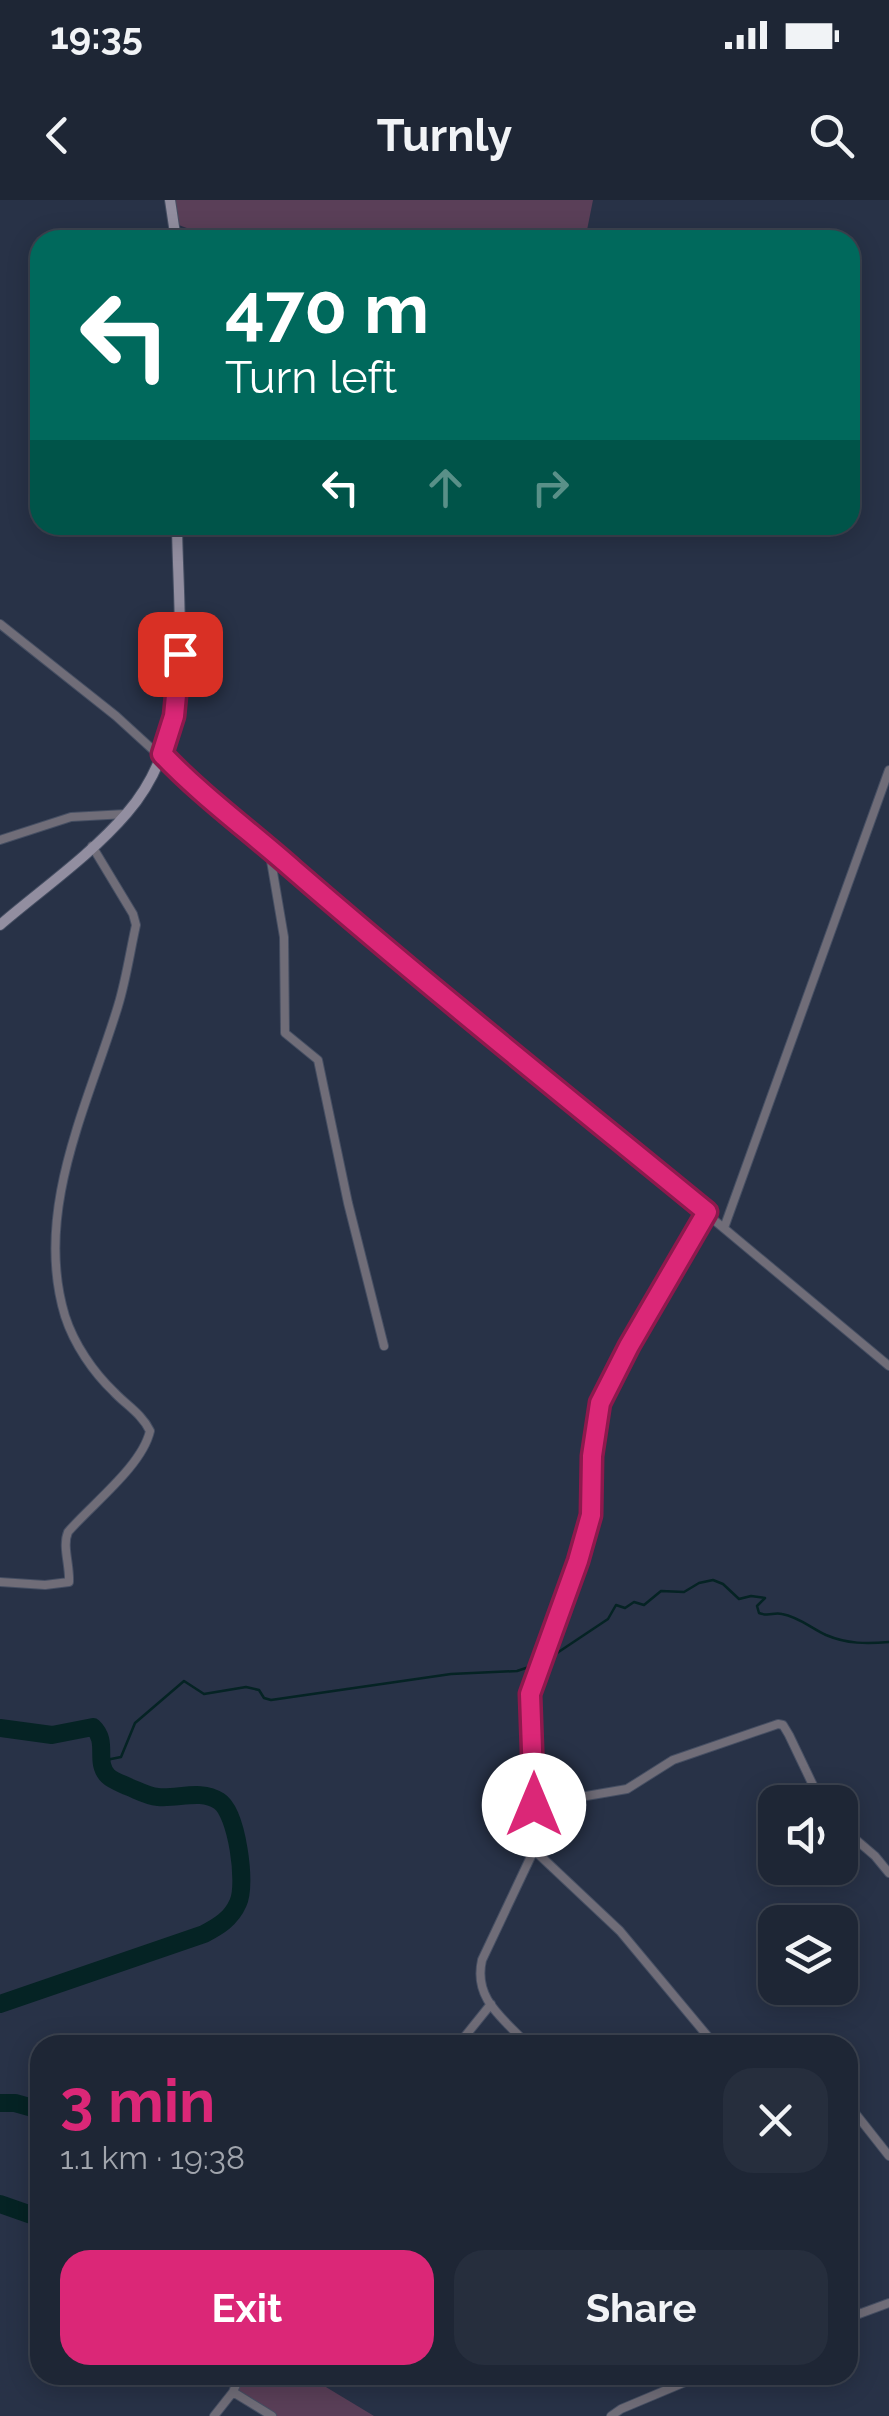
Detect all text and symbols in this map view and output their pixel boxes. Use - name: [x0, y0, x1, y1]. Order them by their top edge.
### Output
- text: 19:35: [50, 13, 143, 58]
- icon: back: [30, 108, 85, 163]
- icon: search: [804, 108, 859, 163]
- text: Turnly: [377, 109, 512, 162]
- text: 470 m: [225, 267, 429, 349]
- icon: left: [60, 270, 190, 400]
- text: Turn left: [225, 351, 397, 404]
- icon: left: [313, 460, 368, 515]
- icon: ahead: [418, 460, 473, 515]
- icon: right: [523, 460, 578, 515]
- pin: [138, 612, 223, 697]
- icon: arrive: [153, 627, 208, 682]
- position arrow: [482, 1753, 586, 1857]
- map controls: [758, 1785, 858, 2005]
- button: sound: [758, 1785, 858, 1885]
- button: layers: [758, 1905, 858, 2005]
- text: 3 min: [60, 2066, 215, 2136]
- button: close: [723, 2068, 828, 2173]
- text: 1.1 km · 19:38: [60, 2139, 245, 2176]
- button: Exit: [60, 2250, 434, 2365]
- button: Share: [454, 2250, 828, 2365]

